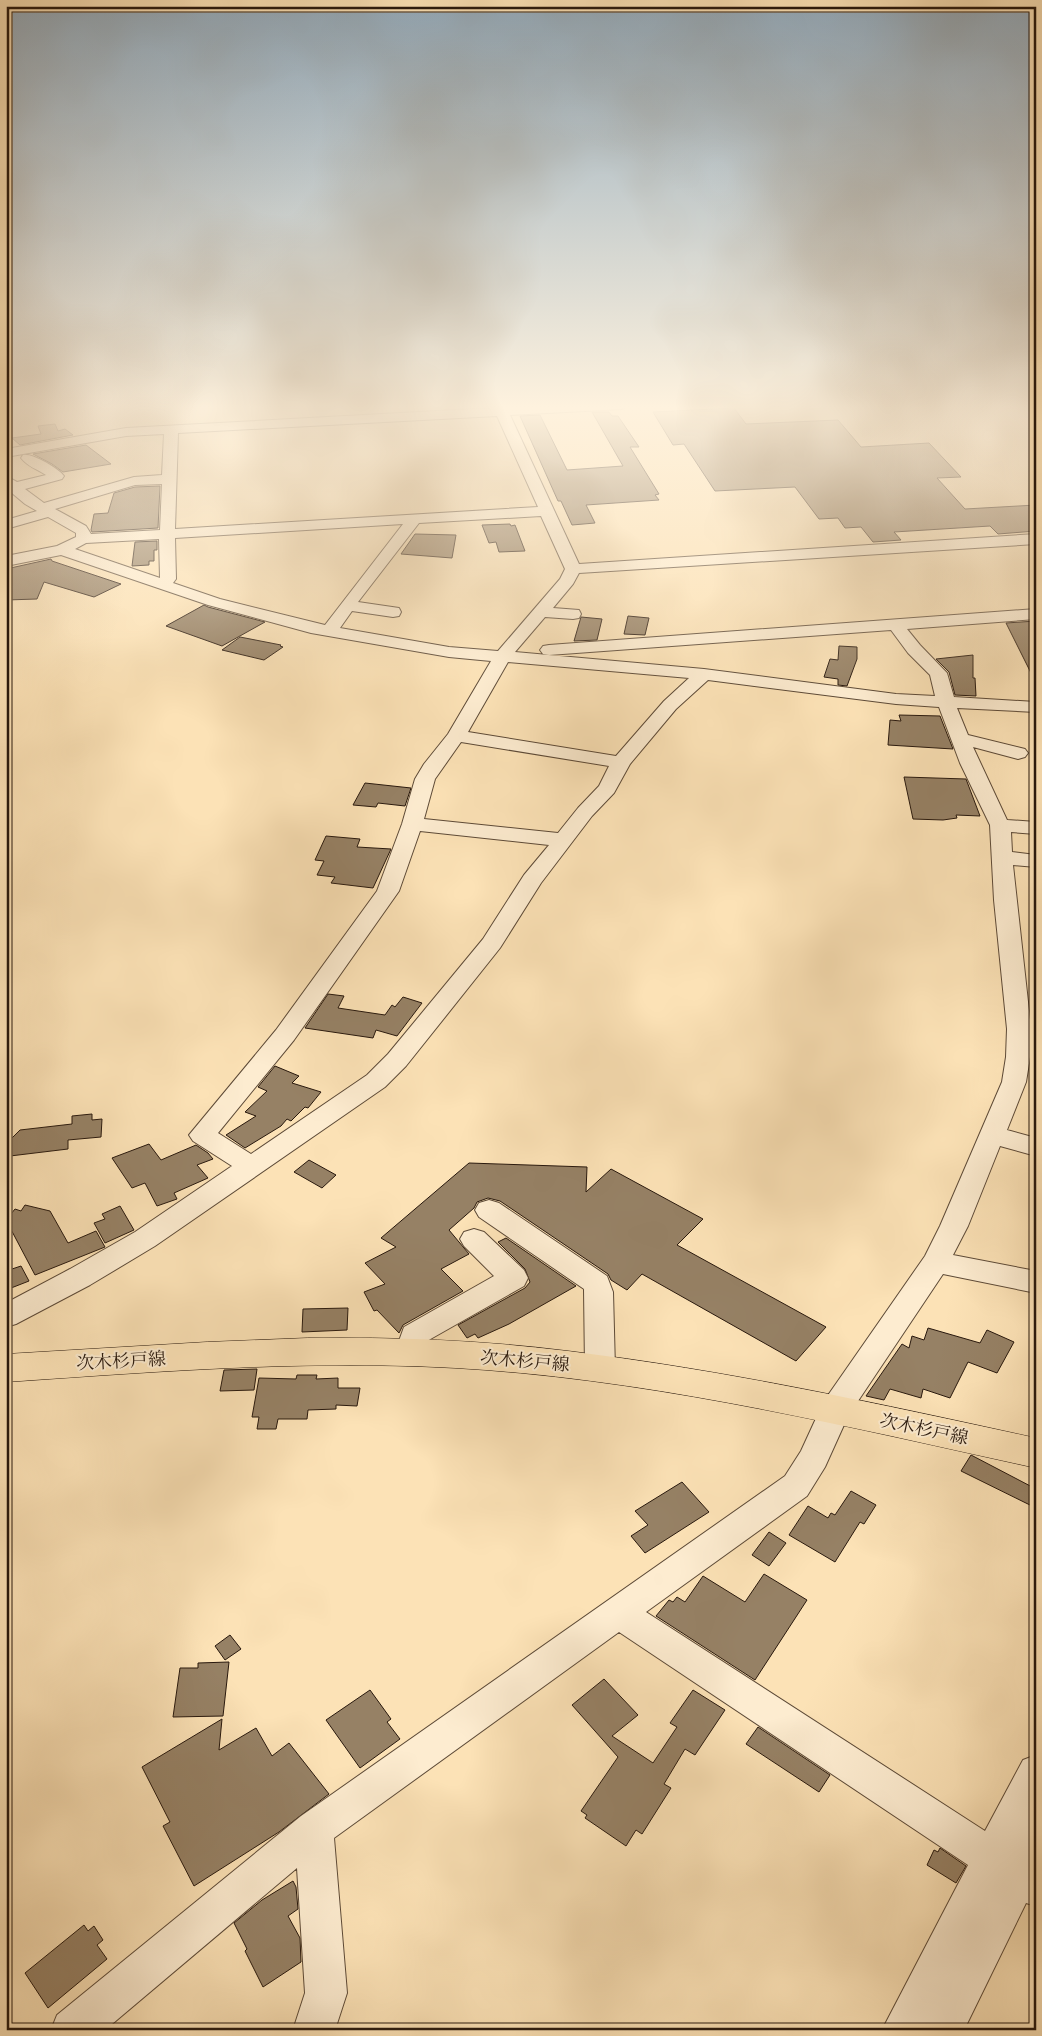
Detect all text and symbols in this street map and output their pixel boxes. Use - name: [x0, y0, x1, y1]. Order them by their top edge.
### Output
- street label: 次木杉戸線: [479, 1345, 571, 1377]
- street label: 次木杉戸線: [75, 1347, 167, 1375]
- street label: 次木杉戸線: [877, 1408, 971, 1450]

